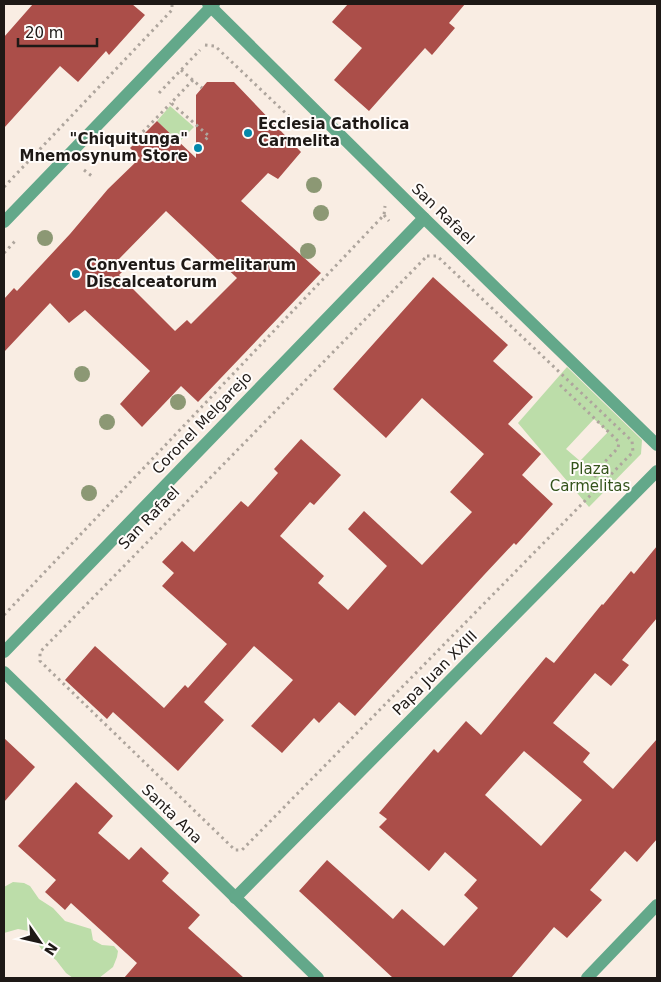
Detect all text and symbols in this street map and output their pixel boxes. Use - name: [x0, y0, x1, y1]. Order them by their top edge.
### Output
- scale bar: [18, 15, 96, 47]
- text: 20 m: [25, 24, 63, 42]
- place label: Ecclesia Catholica Carmelita: [258, 115, 409, 150]
- marker: Ecclesia Catholica Carmelita: [242, 127, 254, 139]
- place label: "Chiquitunga" Mnemosynum Store: [20, 130, 188, 165]
- marker: "Chiquitunga" Mnemosynum Store: [192, 142, 204, 154]
- street label: San Rafael: [408, 180, 478, 248]
- place label: Conventus Carmelitarum Discalceatorum: [86, 256, 296, 291]
- marker: Conventus Carmelitarum Discalceatorum: [70, 268, 82, 280]
- street label: Coronel Melgarejo: [148, 368, 256, 478]
- park label: Plaza Carmelitas: [550, 460, 630, 495]
- street label: San Rafael: [115, 483, 183, 553]
- street label: Papa Juan XXIII: [389, 627, 481, 719]
- street label: Santa Ana: [138, 781, 206, 847]
- north arrow: [15, 917, 65, 967]
- text: N: [41, 940, 61, 959]

